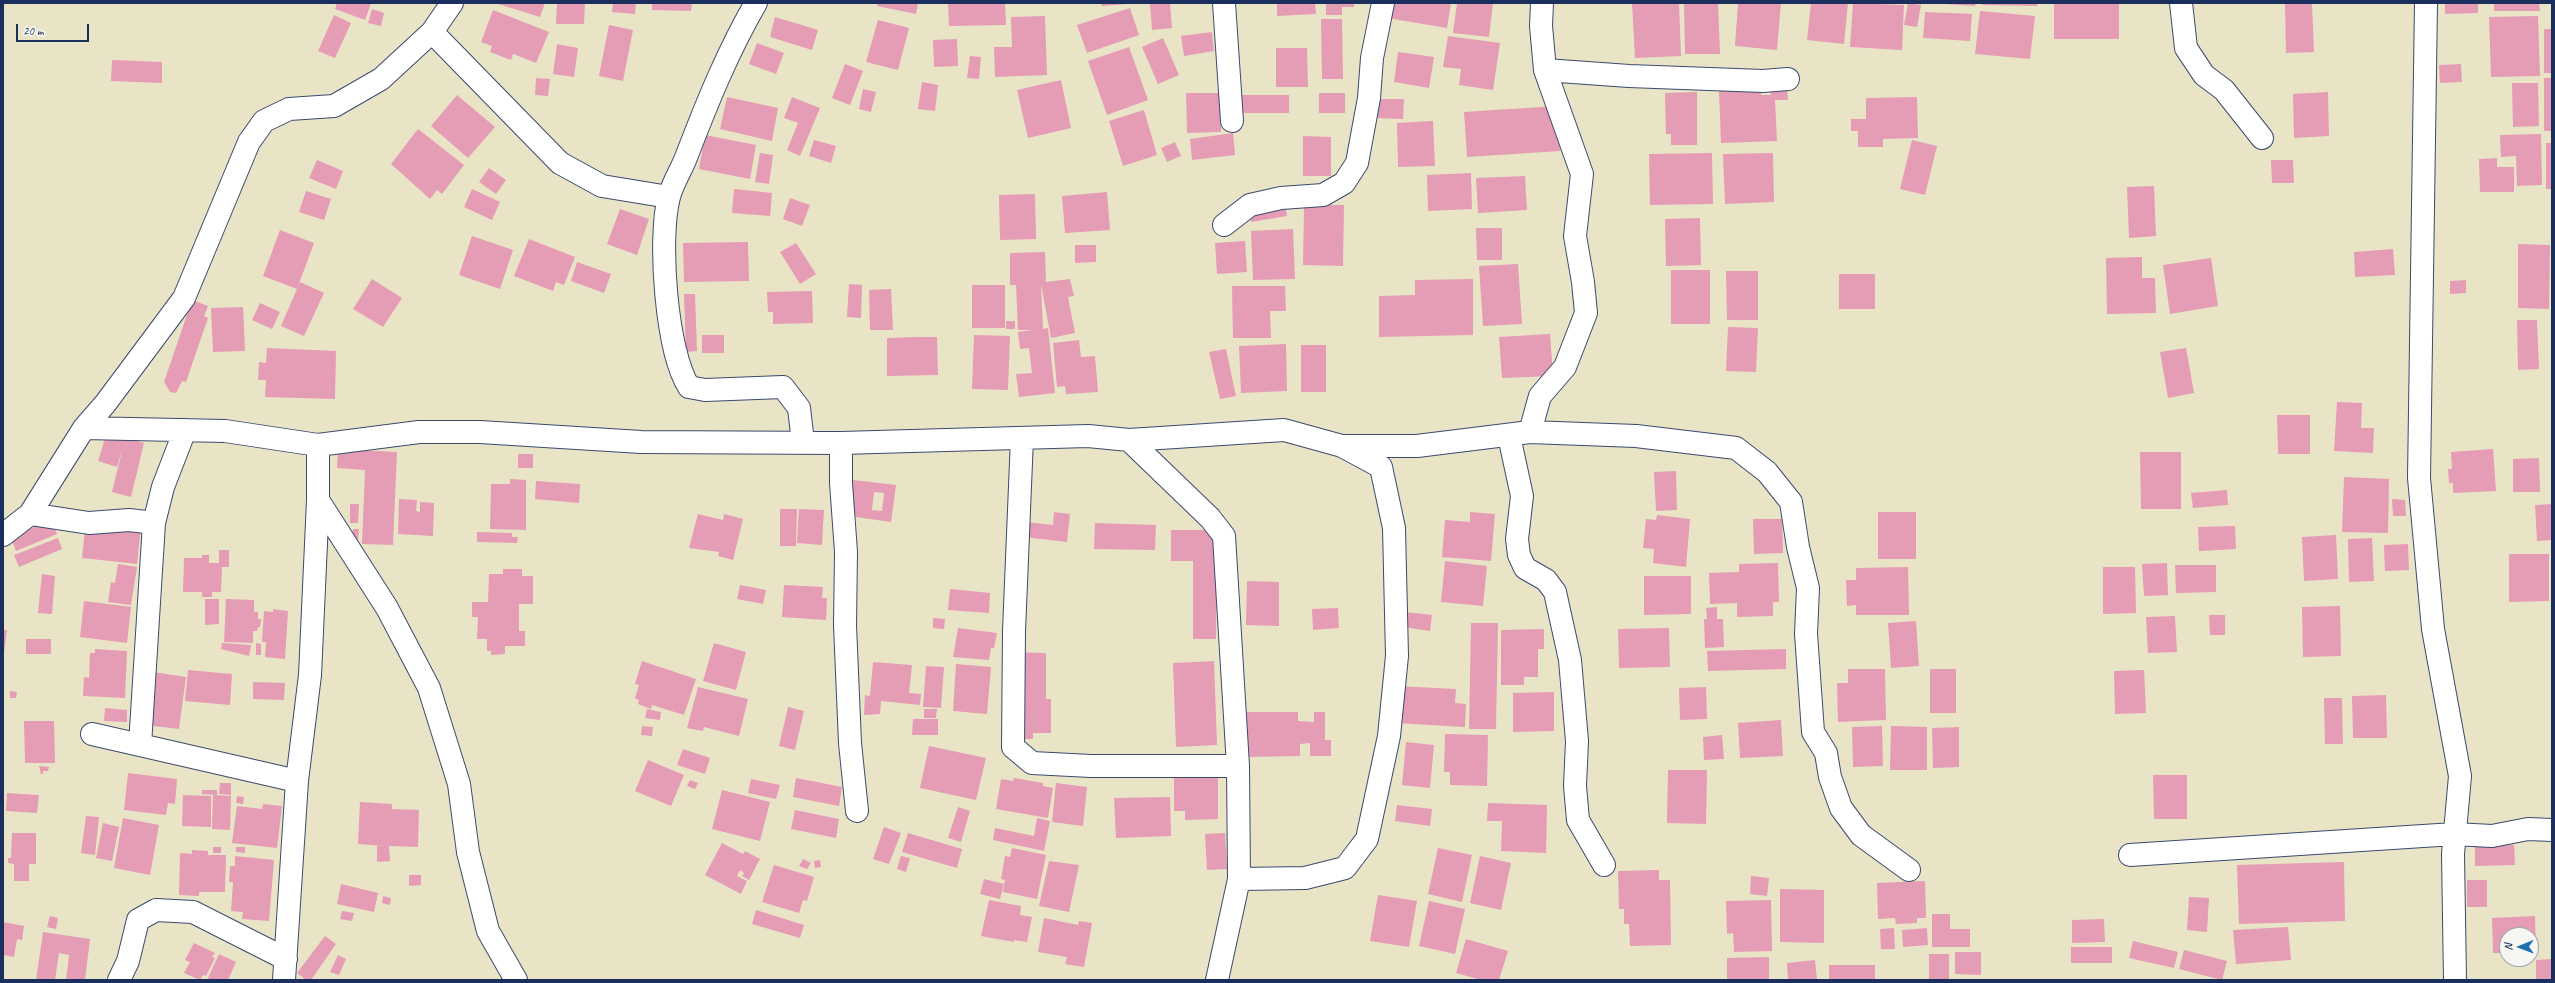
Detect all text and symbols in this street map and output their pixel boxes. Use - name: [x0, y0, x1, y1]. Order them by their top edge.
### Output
- scale bar: [18, 16, 91, 42]
- text: 20 m: [23, 23, 43, 39]
- north arrow: [2499, 927, 2539, 967]
- text: N: [2501, 944, 2515, 951]

